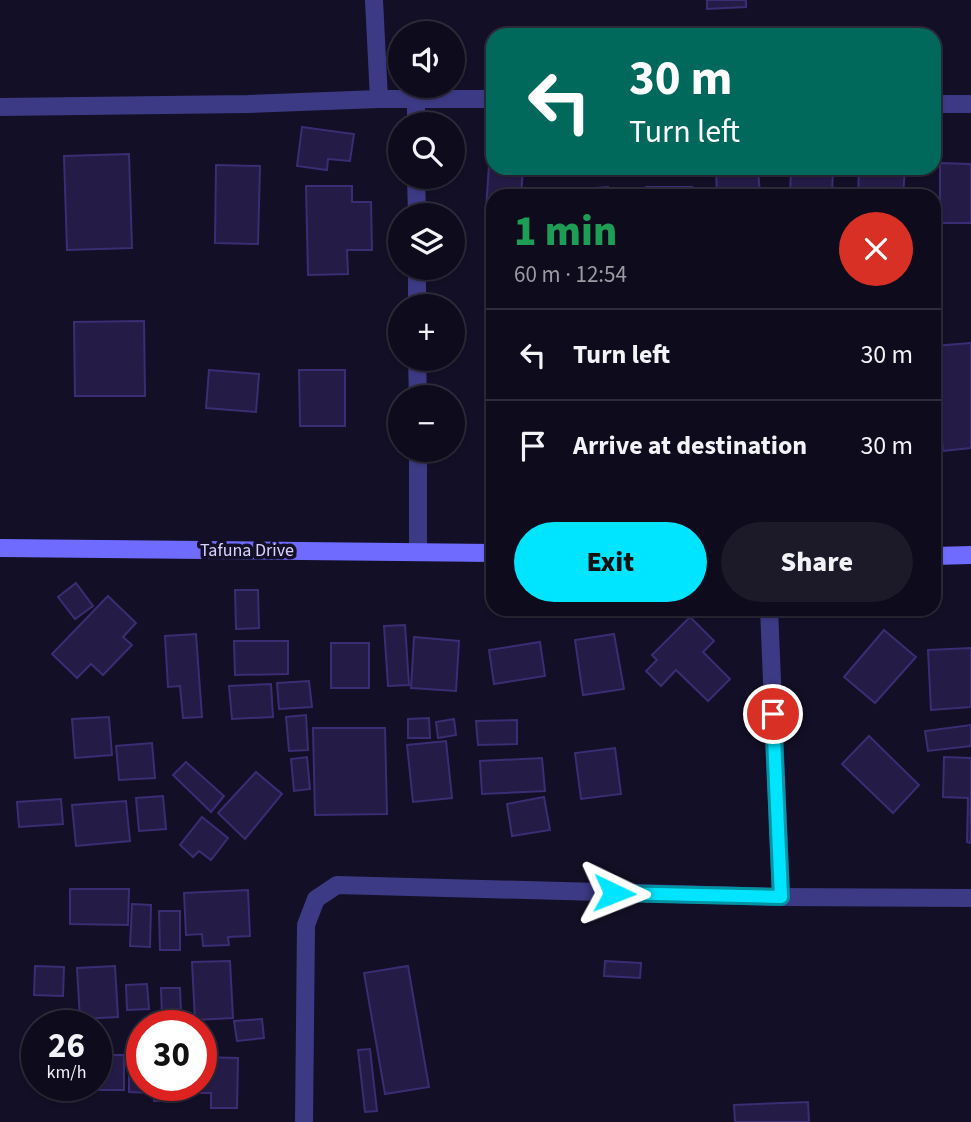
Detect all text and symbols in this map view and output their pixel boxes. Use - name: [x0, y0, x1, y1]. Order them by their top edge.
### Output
- map controls: [388, 21, 465, 462]
- button: sound: [388, 21, 465, 98]
- text: 30 m: [629, 44, 733, 114]
- icon: left: [514, 56, 605, 147]
- text: Turn left: [629, 109, 740, 155]
- button: search: [388, 112, 465, 189]
- text: 1 min: [514, 202, 617, 262]
- button: layers: [388, 203, 465, 280]
- button: close: [839, 212, 913, 286]
- text: 60 m · 12:54: [514, 258, 627, 291]
- button: +: [388, 294, 465, 371]
- icon: left: [514, 336, 552, 374]
- text: Turn left: [573, 336, 670, 373]
- text: 30 m: [860, 336, 913, 373]
- button: −: [388, 385, 465, 462]
- icon: arrive: [514, 427, 552, 465]
- text: Arrive at destination: [573, 427, 807, 464]
- text: 30 m: [860, 427, 913, 464]
- button: Exit: [514, 522, 707, 602]
- button: Share: [721, 522, 913, 602]
- street label: Tafuna Drive: [200, 538, 294, 563]
- pin: [743, 684, 803, 744]
- icon: arrive: [754, 695, 792, 733]
- position arrow: [577, 856, 651, 930]
- speed limit sign: 30: [126, 1010, 217, 1101]
- text: 26: [48, 1021, 85, 1071]
- text: km/h: [47, 1060, 86, 1085]

